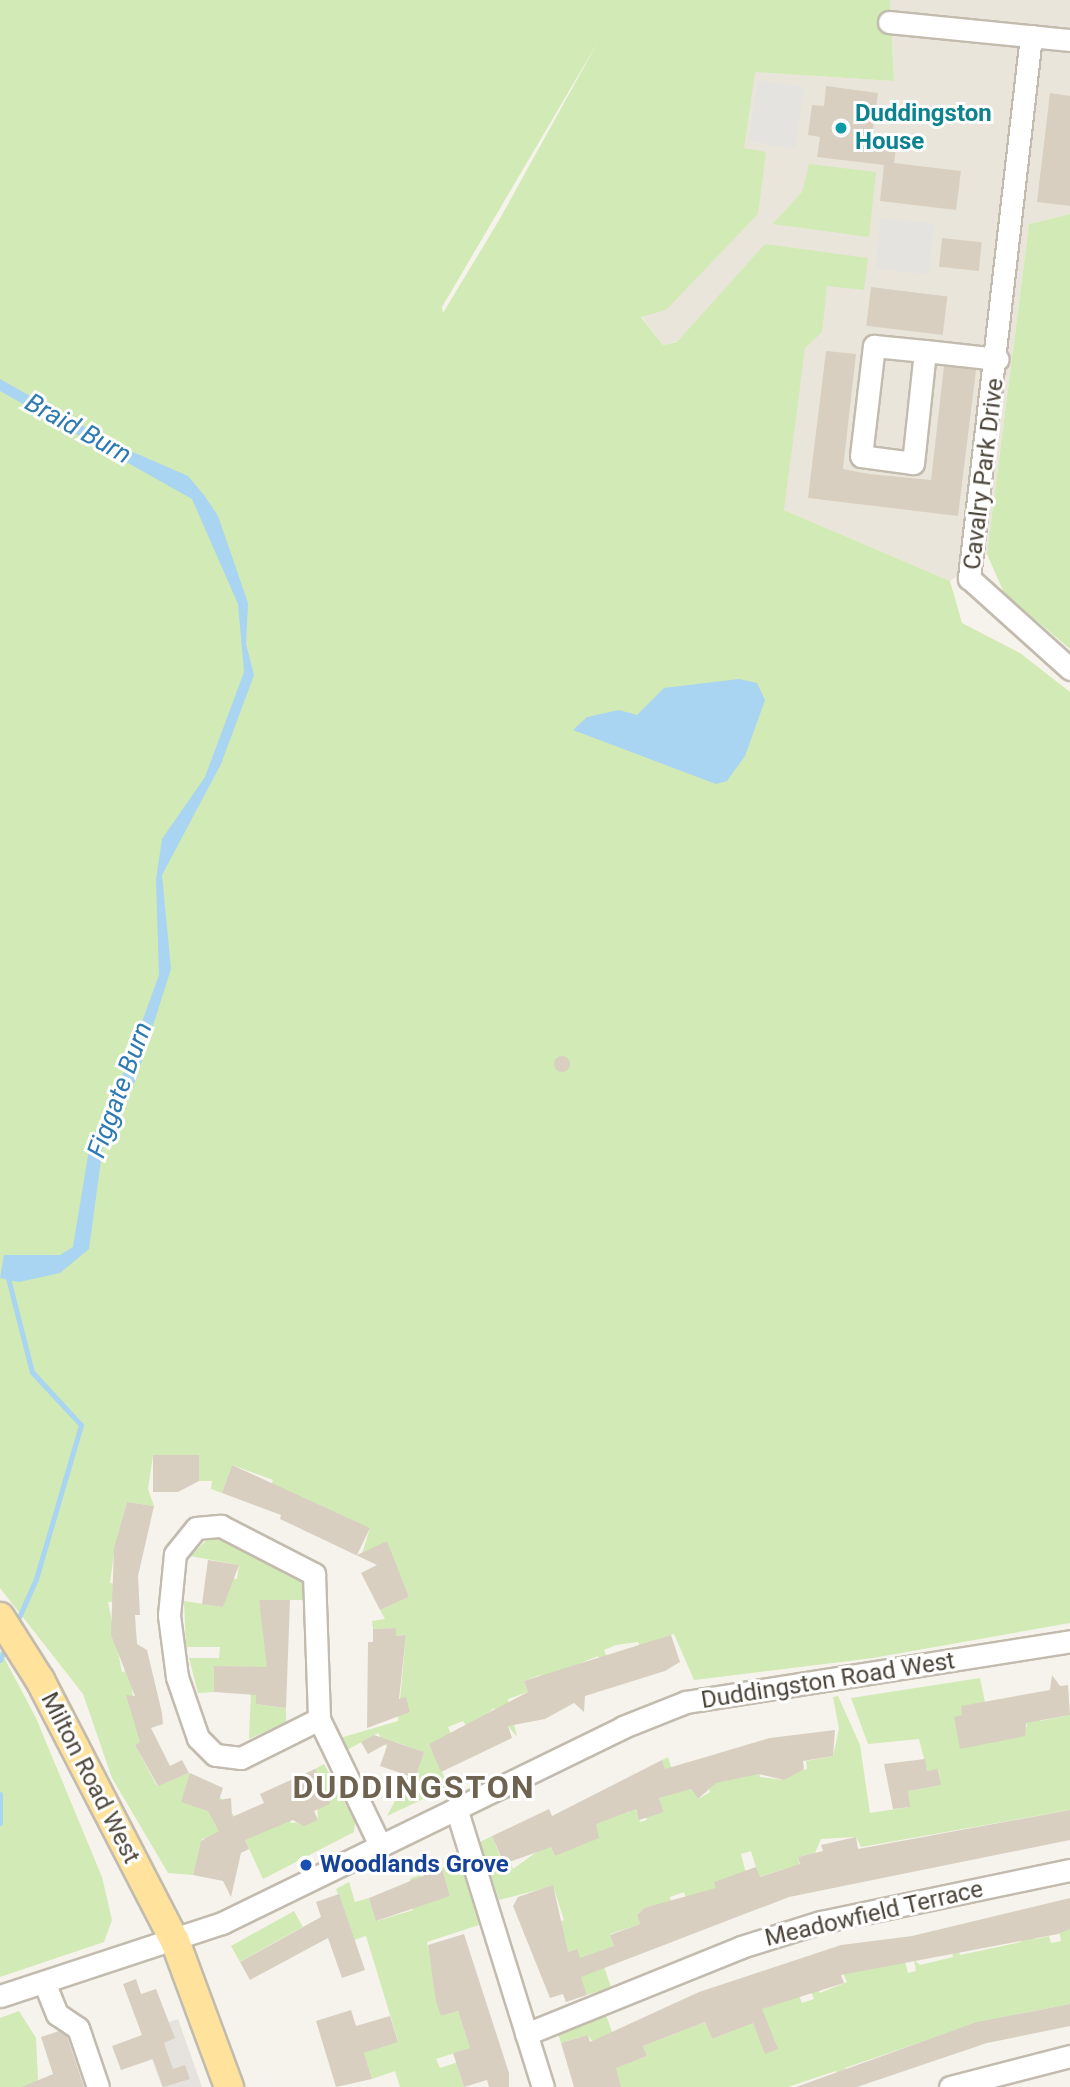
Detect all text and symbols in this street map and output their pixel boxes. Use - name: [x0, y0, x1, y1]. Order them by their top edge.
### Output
- place label: Duddingston House: [855, 100, 992, 156]
- marker: Duddingston House: [833, 120, 849, 136]
- street label: Cavalry Park Drive: [958, 377, 1010, 571]
- water label: Braid Burn: [20, 387, 136, 471]
- water label: Figgate Burn: [81, 1018, 159, 1162]
- street label: Duddingston Road West: [699, 1647, 957, 1715]
- street label: Milton Road West: [34, 1688, 146, 1868]
- district label: DUDDINGSTON: [294, 1768, 534, 1806]
- place label: Woodlands Grove: [320, 1851, 509, 1879]
- marker: Woodlands Grove: [298, 1857, 314, 1873]
- street label: Meadowfield Terrace: [762, 1875, 986, 1953]

